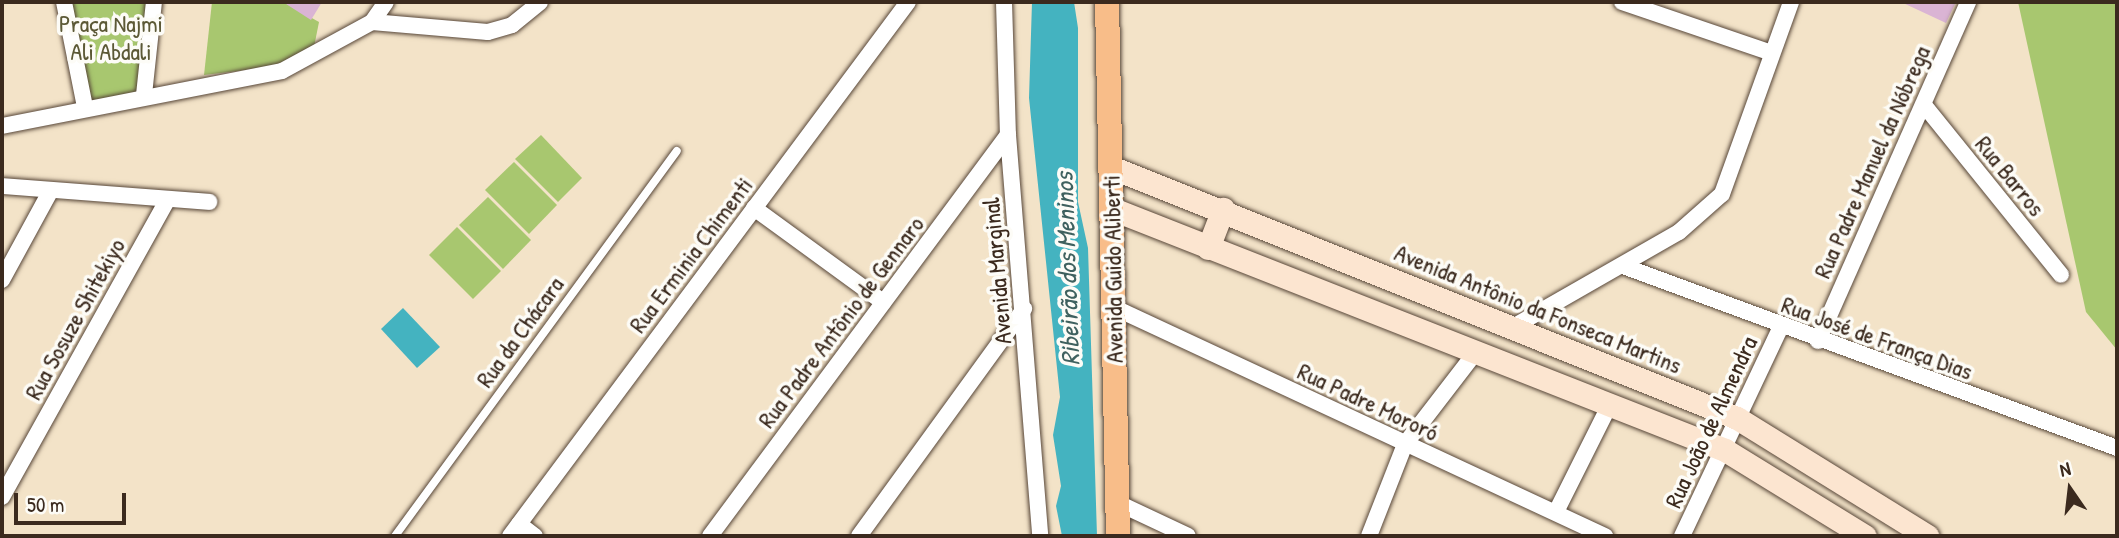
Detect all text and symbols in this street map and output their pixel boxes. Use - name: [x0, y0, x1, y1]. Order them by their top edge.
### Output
- park label: Praça Najmi Ali Abdali: [59, 10, 163, 66]
- street label: Rua Padre Manuel da Nóbrega: [1808, 41, 1936, 283]
- street label: Rua Barros: [1969, 130, 2051, 222]
- street label: Rua Erminia Chimenti: [623, 172, 759, 338]
- water label: Ribeirão dos Meninos: [1048, 172, 1086, 366]
- street label: Avenida Guido Aliberti: [1097, 175, 1129, 363]
- street label: Avenida Marginal: [976, 197, 1018, 345]
- street label: Rua Padre Antônio de Gennaro: [752, 211, 930, 433]
- street label: Rua Sosuze Shitekiyo: [19, 233, 131, 405]
- street label: Avenida Antônio da Fonseca Martins: [1390, 238, 1686, 380]
- street label: Rua da Chácara: [470, 271, 570, 393]
- street label: Rua José de França Dias: [1778, 290, 1976, 386]
- street label: Rua João de Almendra: [1659, 332, 1763, 512]
- street label: Rua Padre Mororó: [1293, 357, 1443, 447]
- north arrow: [2035, 454, 2105, 524]
- text: N: [2057, 455, 2073, 482]
- scale bar: [18, 478, 130, 522]
- text: 50 m: [27, 490, 64, 519]

